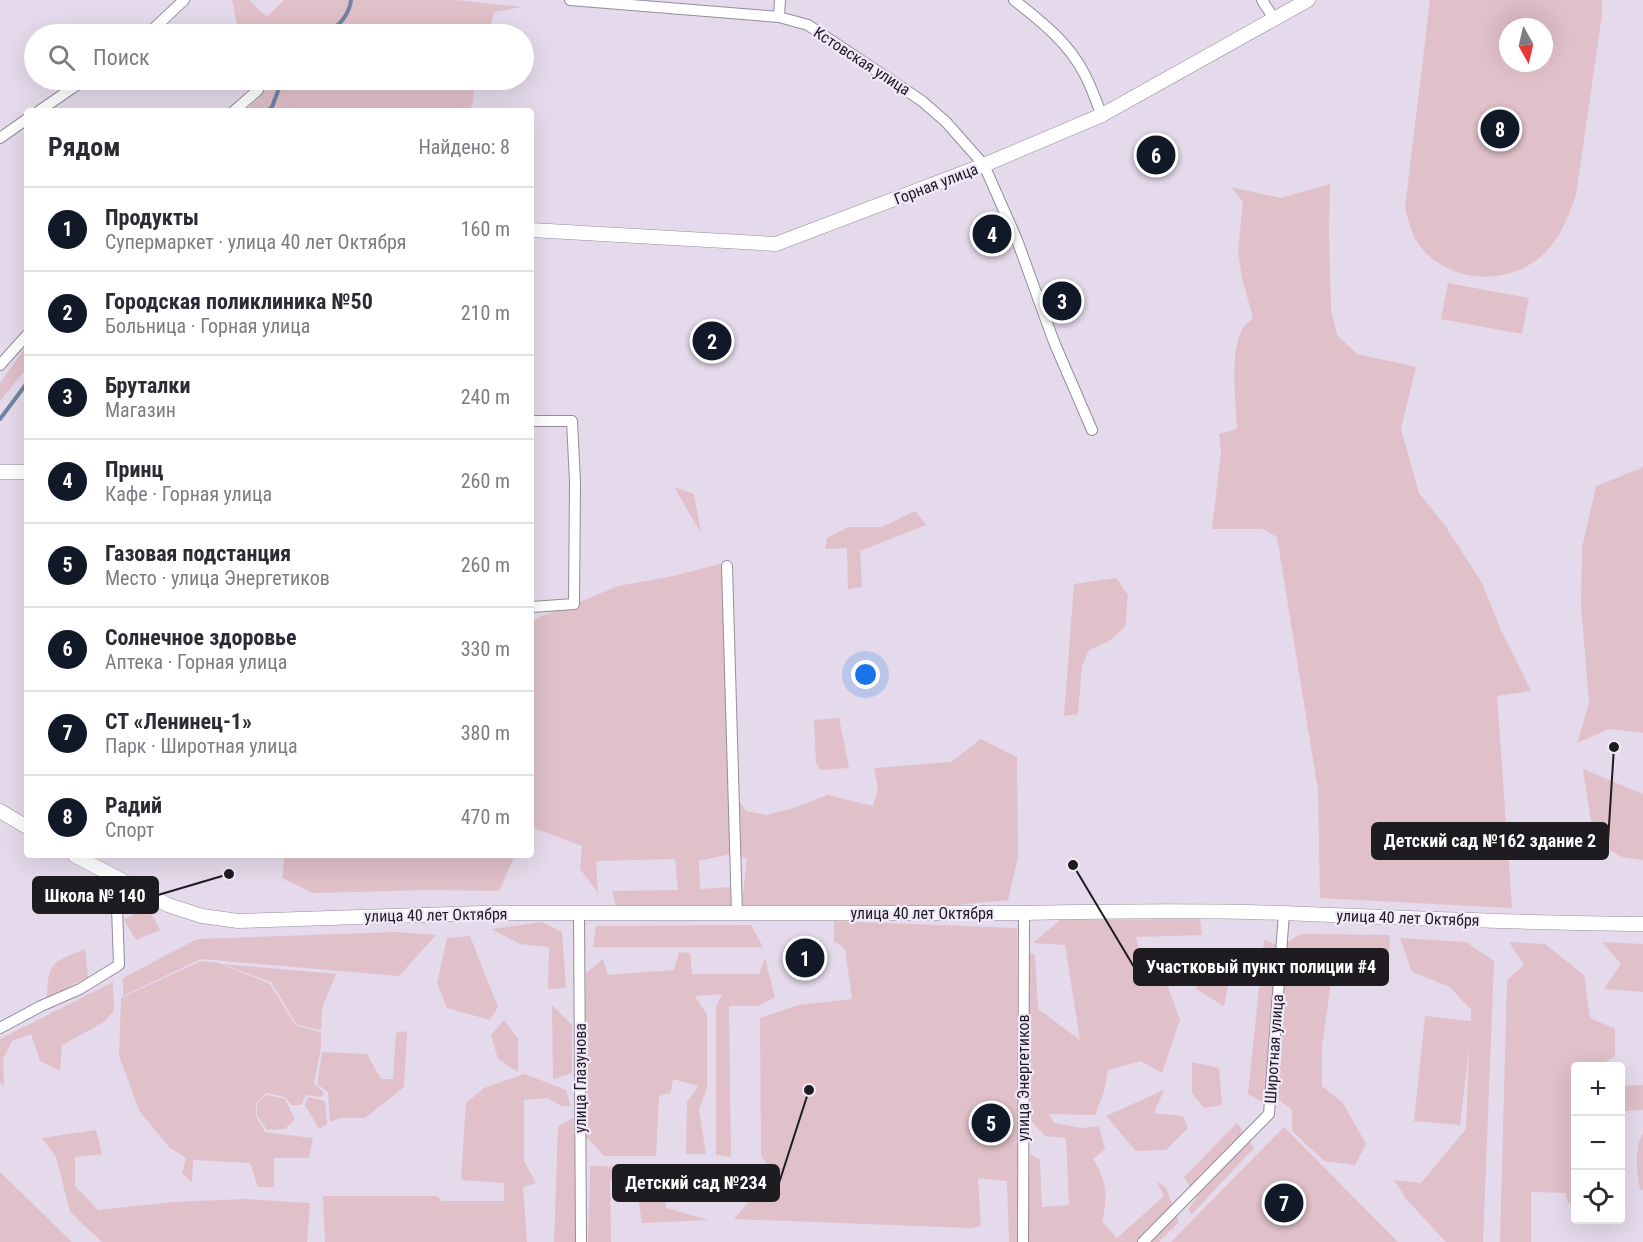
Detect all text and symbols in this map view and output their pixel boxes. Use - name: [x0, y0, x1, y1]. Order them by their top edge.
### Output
- north arrow: [1499, 18, 1553, 72]
- street label: Кстовская улица: [810, 23, 914, 99]
- search box: [24, 24, 534, 90]
- icon: search: [45, 41, 78, 74]
- text: Поиск: [93, 45, 150, 70]
- pin: 8: [1480, 106, 1520, 152]
- text: Рядом: [48, 132, 120, 162]
- pin: 6: [1136, 132, 1176, 178]
- text: Найдено: 8: [418, 135, 510, 159]
- street label: Горная улица: [891, 159, 981, 209]
- text: Продукты: [105, 205, 199, 230]
- pin: 4: [972, 212, 1012, 256]
- text: 1: [62, 217, 73, 241]
- text: 160 m: [461, 217, 510, 241]
- text: Супермаркет · улица 40 лет Октября: [105, 230, 406, 254]
- pin: 3: [1042, 278, 1082, 324]
- text: Городская поликлиника №50: [105, 289, 373, 314]
- text: 2: [62, 301, 73, 325]
- text: 210 m: [461, 301, 510, 325]
- text: Больница · Горная улица: [105, 314, 310, 338]
- pin: 2: [692, 318, 732, 364]
- text: Бруталки: [105, 373, 190, 398]
- text: 3: [62, 385, 73, 409]
- text: 240 m: [461, 385, 510, 409]
- text: Магазин: [105, 398, 176, 422]
- text: Принц: [105, 457, 163, 482]
- text: 4: [62, 469, 73, 493]
- text: 260 m: [461, 469, 510, 493]
- text: Кафе · Горная улица: [105, 482, 272, 506]
- text: Газовая подстанция: [105, 541, 291, 566]
- text: 5: [62, 553, 73, 577]
- text: 260 m: [461, 553, 510, 577]
- text: Место · улица Энергетиков: [105, 566, 330, 590]
- text: Солнечное здоровье: [105, 625, 297, 650]
- text: 6: [62, 637, 73, 661]
- text: 330 m: [461, 637, 510, 661]
- text: Аптека · Горная улица: [105, 650, 287, 674]
- your location: [851, 660, 880, 689]
- text: СТ «Ленинец-1»: [105, 709, 252, 734]
- text: 7: [62, 721, 73, 745]
- text: 380 m: [461, 721, 510, 745]
- text: Парк · Широтная улица: [105, 734, 298, 758]
- text: Радий: [105, 793, 162, 818]
- text: 8: [62, 805, 73, 829]
- text: 470 m: [461, 805, 510, 829]
- text: Спорт: [105, 818, 154, 842]
- callout: Детский сад №162 здание 2: [1372, 823, 1608, 859]
- text: Детский сад №162 здание 2: [1384, 830, 1596, 851]
- callout: Школа № 140: [33, 877, 158, 913]
- text: Школа № 140: [44, 885, 146, 906]
- street label: улица 40 лет Октября: [364, 904, 508, 926]
- street label: улица 40 лет Октября: [851, 904, 993, 923]
- street label: улица 40 лет Октября: [1336, 906, 1480, 930]
- pin: 1: [786, 936, 824, 980]
- callout: Участковый пункт полиции #4: [1134, 949, 1388, 985]
- text: Участковый пункт полиции #4: [1146, 956, 1376, 977]
- street label: Широтная улица: [1261, 994, 1287, 1104]
- street label: улица Энергетиков: [1014, 1014, 1033, 1142]
- street label: улица Глазунова: [571, 1023, 590, 1133]
- map controls: [1571, 1062, 1625, 1224]
- button: +: [1571, 1062, 1625, 1116]
- pin: 5: [972, 1100, 1010, 1146]
- button: −: [1571, 1116, 1625, 1170]
- callout: Детский сад №234: [613, 1165, 779, 1201]
- button: locate: [1571, 1170, 1625, 1224]
- text: Детский сад №234: [625, 1172, 767, 1193]
- pin: 7: [1264, 1180, 1304, 1226]

